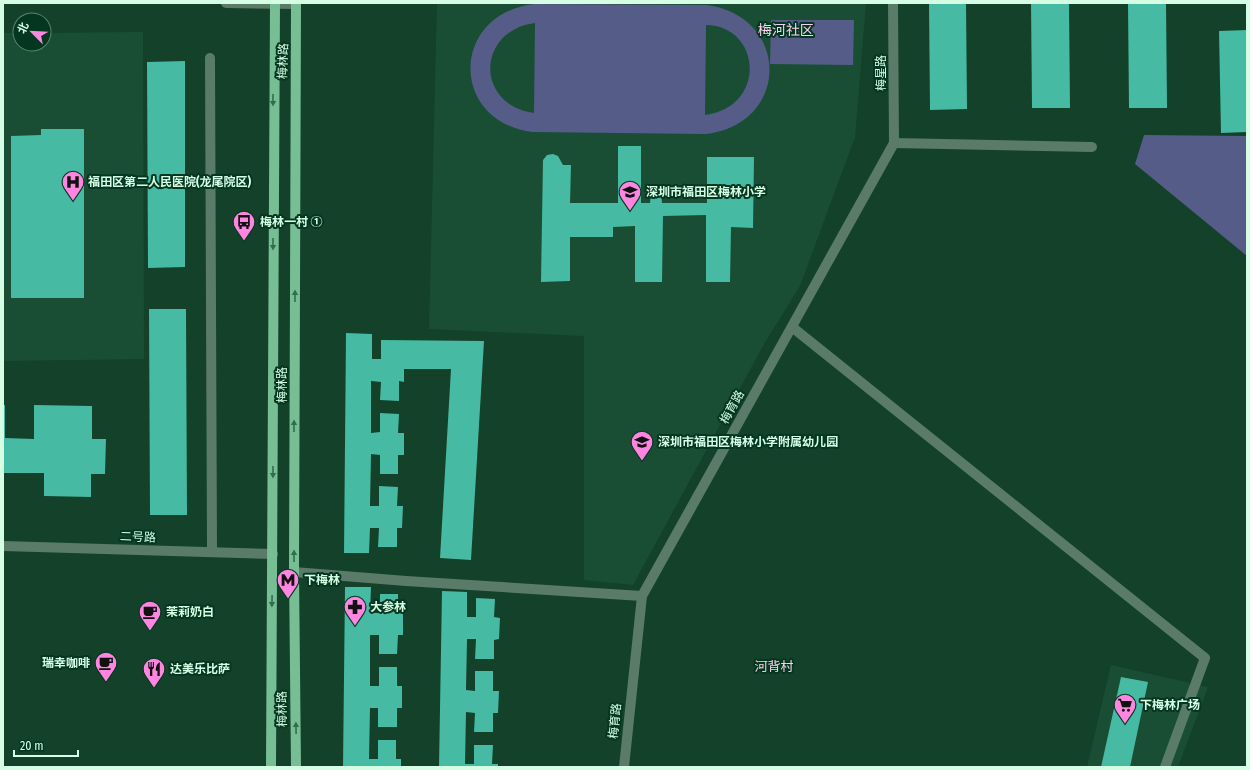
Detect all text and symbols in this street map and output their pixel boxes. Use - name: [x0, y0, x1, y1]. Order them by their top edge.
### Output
- north arrow: [12, 12, 52, 52]
- text: 北: [15, 20, 31, 36]
- district label: 梅河社区: [758, 22, 814, 39]
- street label: 梅林路: [275, 43, 291, 79]
- street label: 梅星路: [874, 55, 888, 91]
- one-way arrow: [270, 94, 276, 107]
- hospital icon: 福田区第二人民医院(龙尾院区): [60, 169, 86, 202]
- place label: 福田区第二人民医院(龙尾院区): [88, 175, 252, 189]
- school or university icon: 深圳市福田区梅林小学: [617, 179, 643, 212]
- place label: 深圳市福田区梅林小学: [646, 185, 766, 199]
- bus stop icon: 梅林一村 ①: [231, 209, 257, 242]
- place label: 梅林一村 ①: [260, 215, 323, 229]
- one-way arrow: [270, 238, 276, 251]
- one-way arrow: [292, 289, 298, 302]
- street label: 梅林路: [275, 367, 289, 403]
- street label: 梅育路: [717, 388, 747, 426]
- one-way arrow: [291, 419, 297, 432]
- school or university icon: 深圳市福田区梅林小学附属幼儿园: [629, 429, 655, 462]
- place label: 深圳市福田区梅林小学附属幼儿园: [658, 435, 838, 449]
- one-way arrow: [270, 466, 276, 479]
- street label: 二号路: [120, 529, 156, 545]
- one-way arrow: [291, 549, 297, 562]
- metro station icon: 下梅林: [275, 567, 301, 600]
- place label: 下梅林: [304, 573, 340, 587]
- pharmacy icon: 大参林: [342, 594, 368, 627]
- one-way arrow: [269, 595, 275, 608]
- cafe icon: 茉莉奶白: [137, 599, 163, 632]
- place label: 大参林: [370, 600, 406, 614]
- place label: 茉莉奶白: [166, 605, 214, 619]
- cafe icon: 瑞幸咖啡: [93, 650, 119, 683]
- place label: 瑞幸咖啡: [42, 656, 90, 670]
- restaurant icon: 达美乐比萨: [141, 656, 167, 689]
- district label: 河背村: [754, 659, 794, 674]
- place label: 达美乐比萨: [170, 662, 230, 676]
- street label: 梅林路: [275, 691, 289, 727]
- supermarket icon: 下梅林广场: [1112, 692, 1138, 725]
- place label: 下梅林广场: [1140, 698, 1200, 712]
- street label: 梅育路: [606, 702, 624, 740]
- one-way arrow: [293, 721, 299, 734]
- scale bar: [14, 732, 78, 758]
- text: 20 m: [20, 739, 44, 753]

